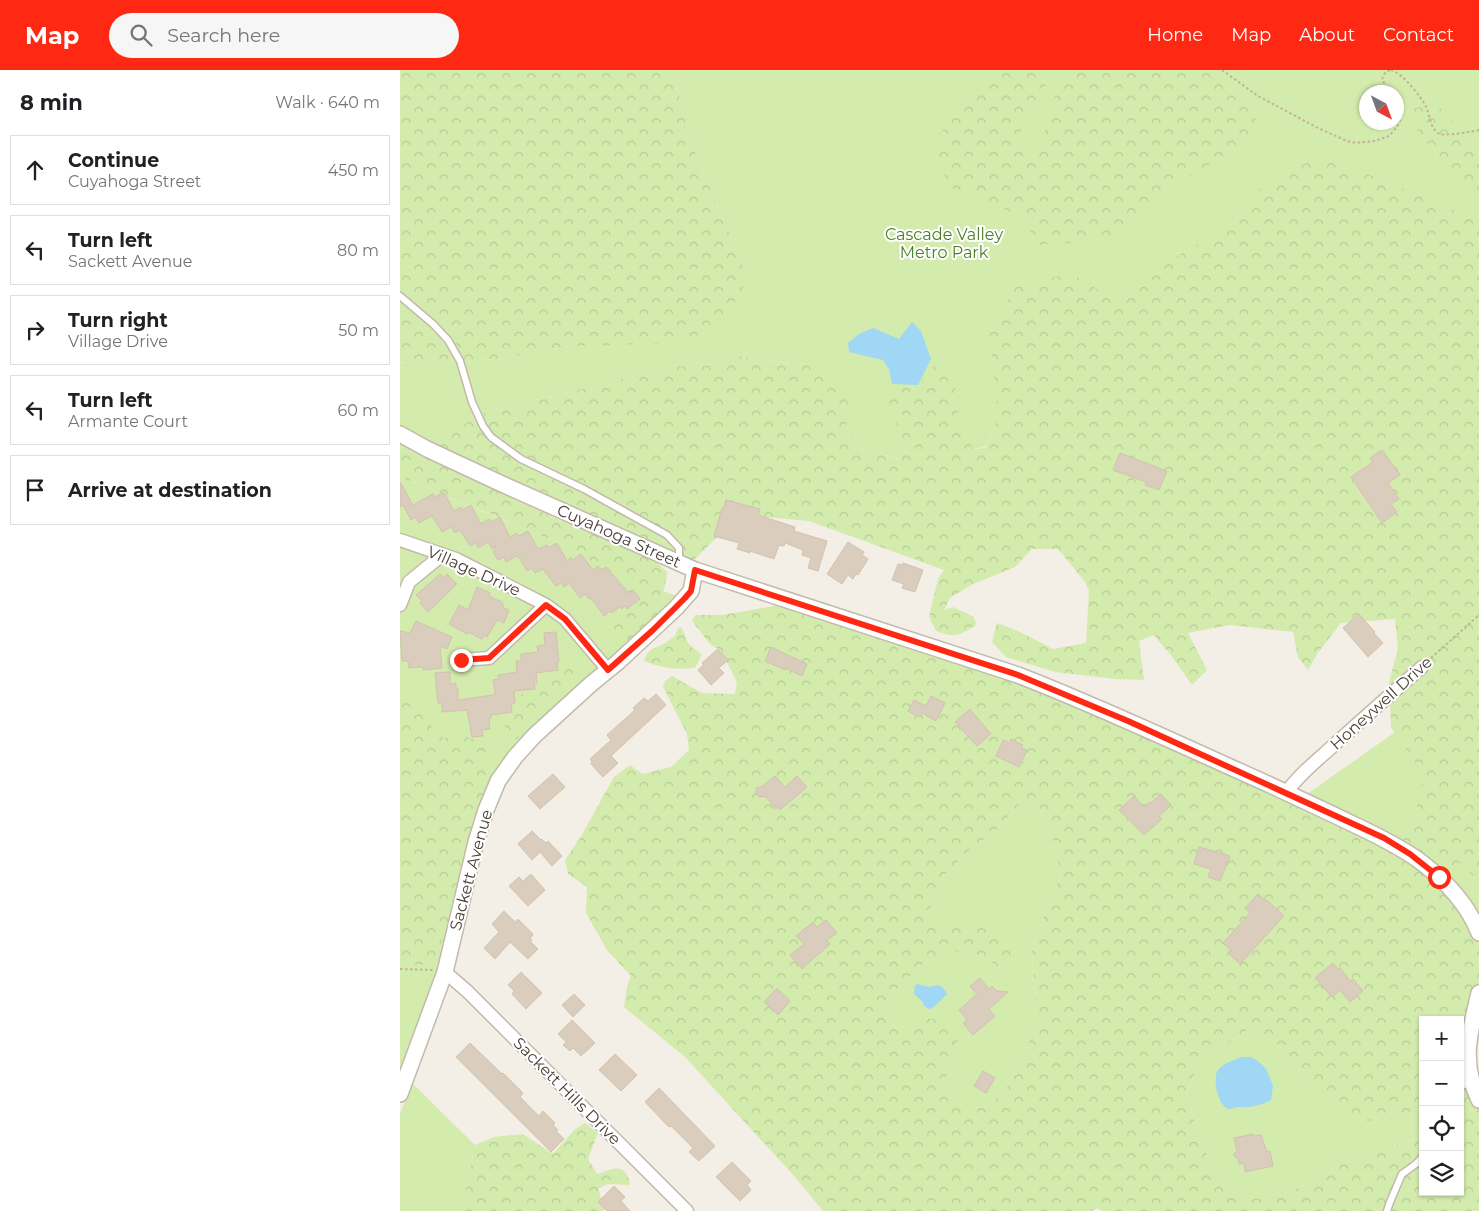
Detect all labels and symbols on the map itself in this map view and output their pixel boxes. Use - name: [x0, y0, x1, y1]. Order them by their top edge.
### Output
- north arrow: [1359, 85, 1404, 130]
- park label: Cascade Valley Metro Park: [885, 225, 1003, 262]
- street label: Cuyahoga Street: [554, 500, 684, 572]
- street label: Village Drive: [424, 542, 524, 600]
- route end: [450, 649, 473, 672]
- street label: Honeywell Drive: [1326, 652, 1436, 754]
- street label: Sackett Avenue: [446, 807, 496, 933]
- route start: [1428, 866, 1451, 889]
- street label: Sackett Hills Drive: [509, 1033, 625, 1149]

